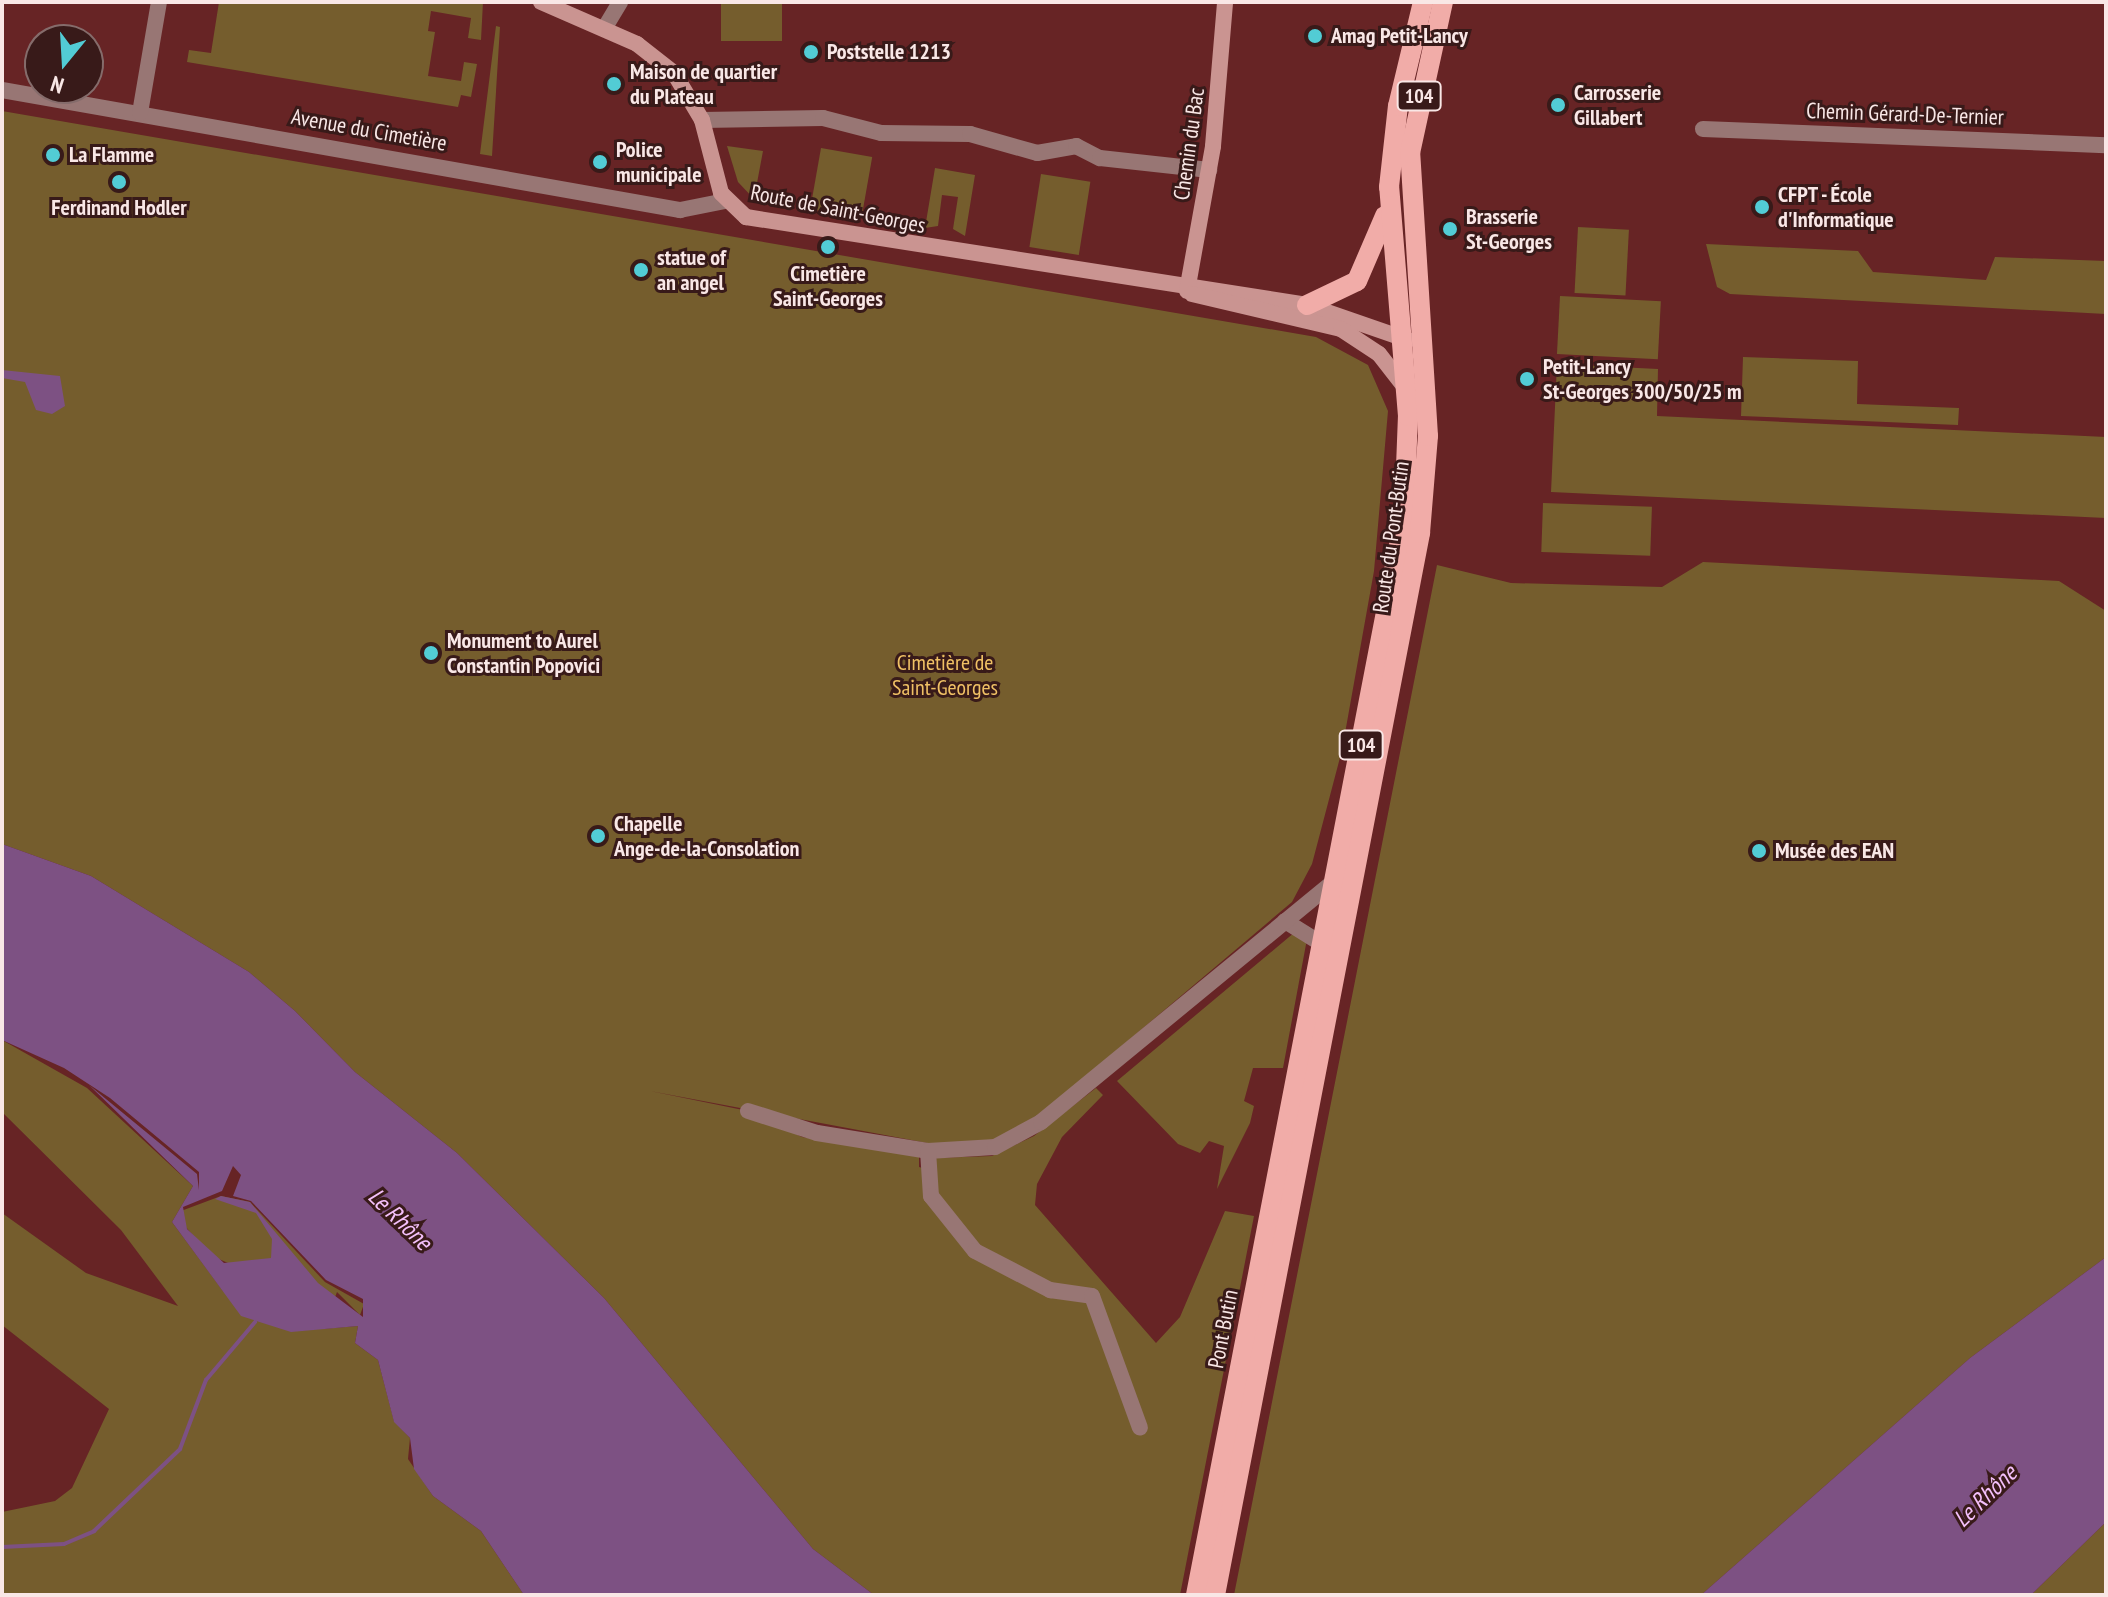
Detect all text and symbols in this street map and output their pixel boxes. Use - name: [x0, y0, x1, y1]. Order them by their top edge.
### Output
- place label: Amag Petit-Lancy: [1331, 23, 1468, 49]
- north arrow: [24, 24, 104, 104]
- marker: Amag Petit-Lancy: [1306, 27, 1324, 45]
- place label: Poststelle 1213: [827, 39, 951, 65]
- marker: Poststelle 1213: [802, 43, 820, 61]
- place label: Maison de quartier du Plateau: [630, 58, 777, 110]
- text: N: [47, 70, 67, 100]
- marker: Maison de quartier du Plateau: [605, 75, 623, 93]
- place label: Carrosserie Gillabert: [1574, 79, 1661, 130]
- road number: 104: [1395, 80, 1443, 112]
- street label: Chemin du Bac: [1168, 86, 1210, 202]
- marker: Carrosserie Gillabert: [1549, 96, 1567, 114]
- street label: Chemin Gérard-De-Ternier: [1806, 97, 2004, 131]
- street label: Avenue du Cimetière: [289, 103, 449, 157]
- place label: Police municipale: [616, 136, 702, 188]
- place label: La Flamme: [69, 142, 154, 168]
- marker: La Flamme: [44, 146, 62, 164]
- marker: Police municipale: [591, 153, 609, 171]
- marker: Ferdinand Hodler: [110, 173, 128, 191]
- street label: Route de Saint-Georges: [748, 179, 928, 239]
- place label: CFPT - École d'Informatique: [1778, 181, 1894, 232]
- place label: Ferdinand Hodler: [51, 195, 187, 221]
- marker: CFPT - École d'Informatique: [1753, 198, 1771, 216]
- place label: Brasserie St-Georges: [1466, 203, 1552, 254]
- marker: Brasserie St-Georges: [1441, 220, 1459, 238]
- marker: Cimetière Saint-Georges: [819, 238, 837, 256]
- place label: statue of an angel: [657, 244, 726, 296]
- place label: Cimetière Saint-Georges: [773, 260, 883, 312]
- marker: statue of an angel: [632, 261, 650, 279]
- place label: Petit-Lancy St-Georges 300/50/25 m: [1543, 353, 1742, 404]
- marker: Petit-Lancy St-Georges 300/50/25 m: [1518, 370, 1536, 388]
- street label: Route du Pont-Butin: [1367, 459, 1415, 615]
- place label: Monument to Aurel Constantin Popovici: [447, 627, 600, 678]
- marker: Monument to Aurel Constantin Popovici: [422, 644, 440, 662]
- park label: Cimetière de Saint-Georges: [892, 649, 998, 700]
- road number: 104: [1337, 729, 1385, 761]
- place label: Chapelle Ange-de-la-Consolation: [614, 810, 799, 862]
- marker: Chapelle Ange-de-la-Consolation: [589, 827, 607, 845]
- place label: Musée des EAN: [1775, 838, 1894, 864]
- marker: Musée des EAN: [1750, 842, 1768, 860]
- water label: Le Rhône: [362, 1182, 438, 1256]
- street label: Pont Butin: [1202, 1287, 1244, 1371]
- water label: Le Rhône: [1947, 1459, 2023, 1533]

